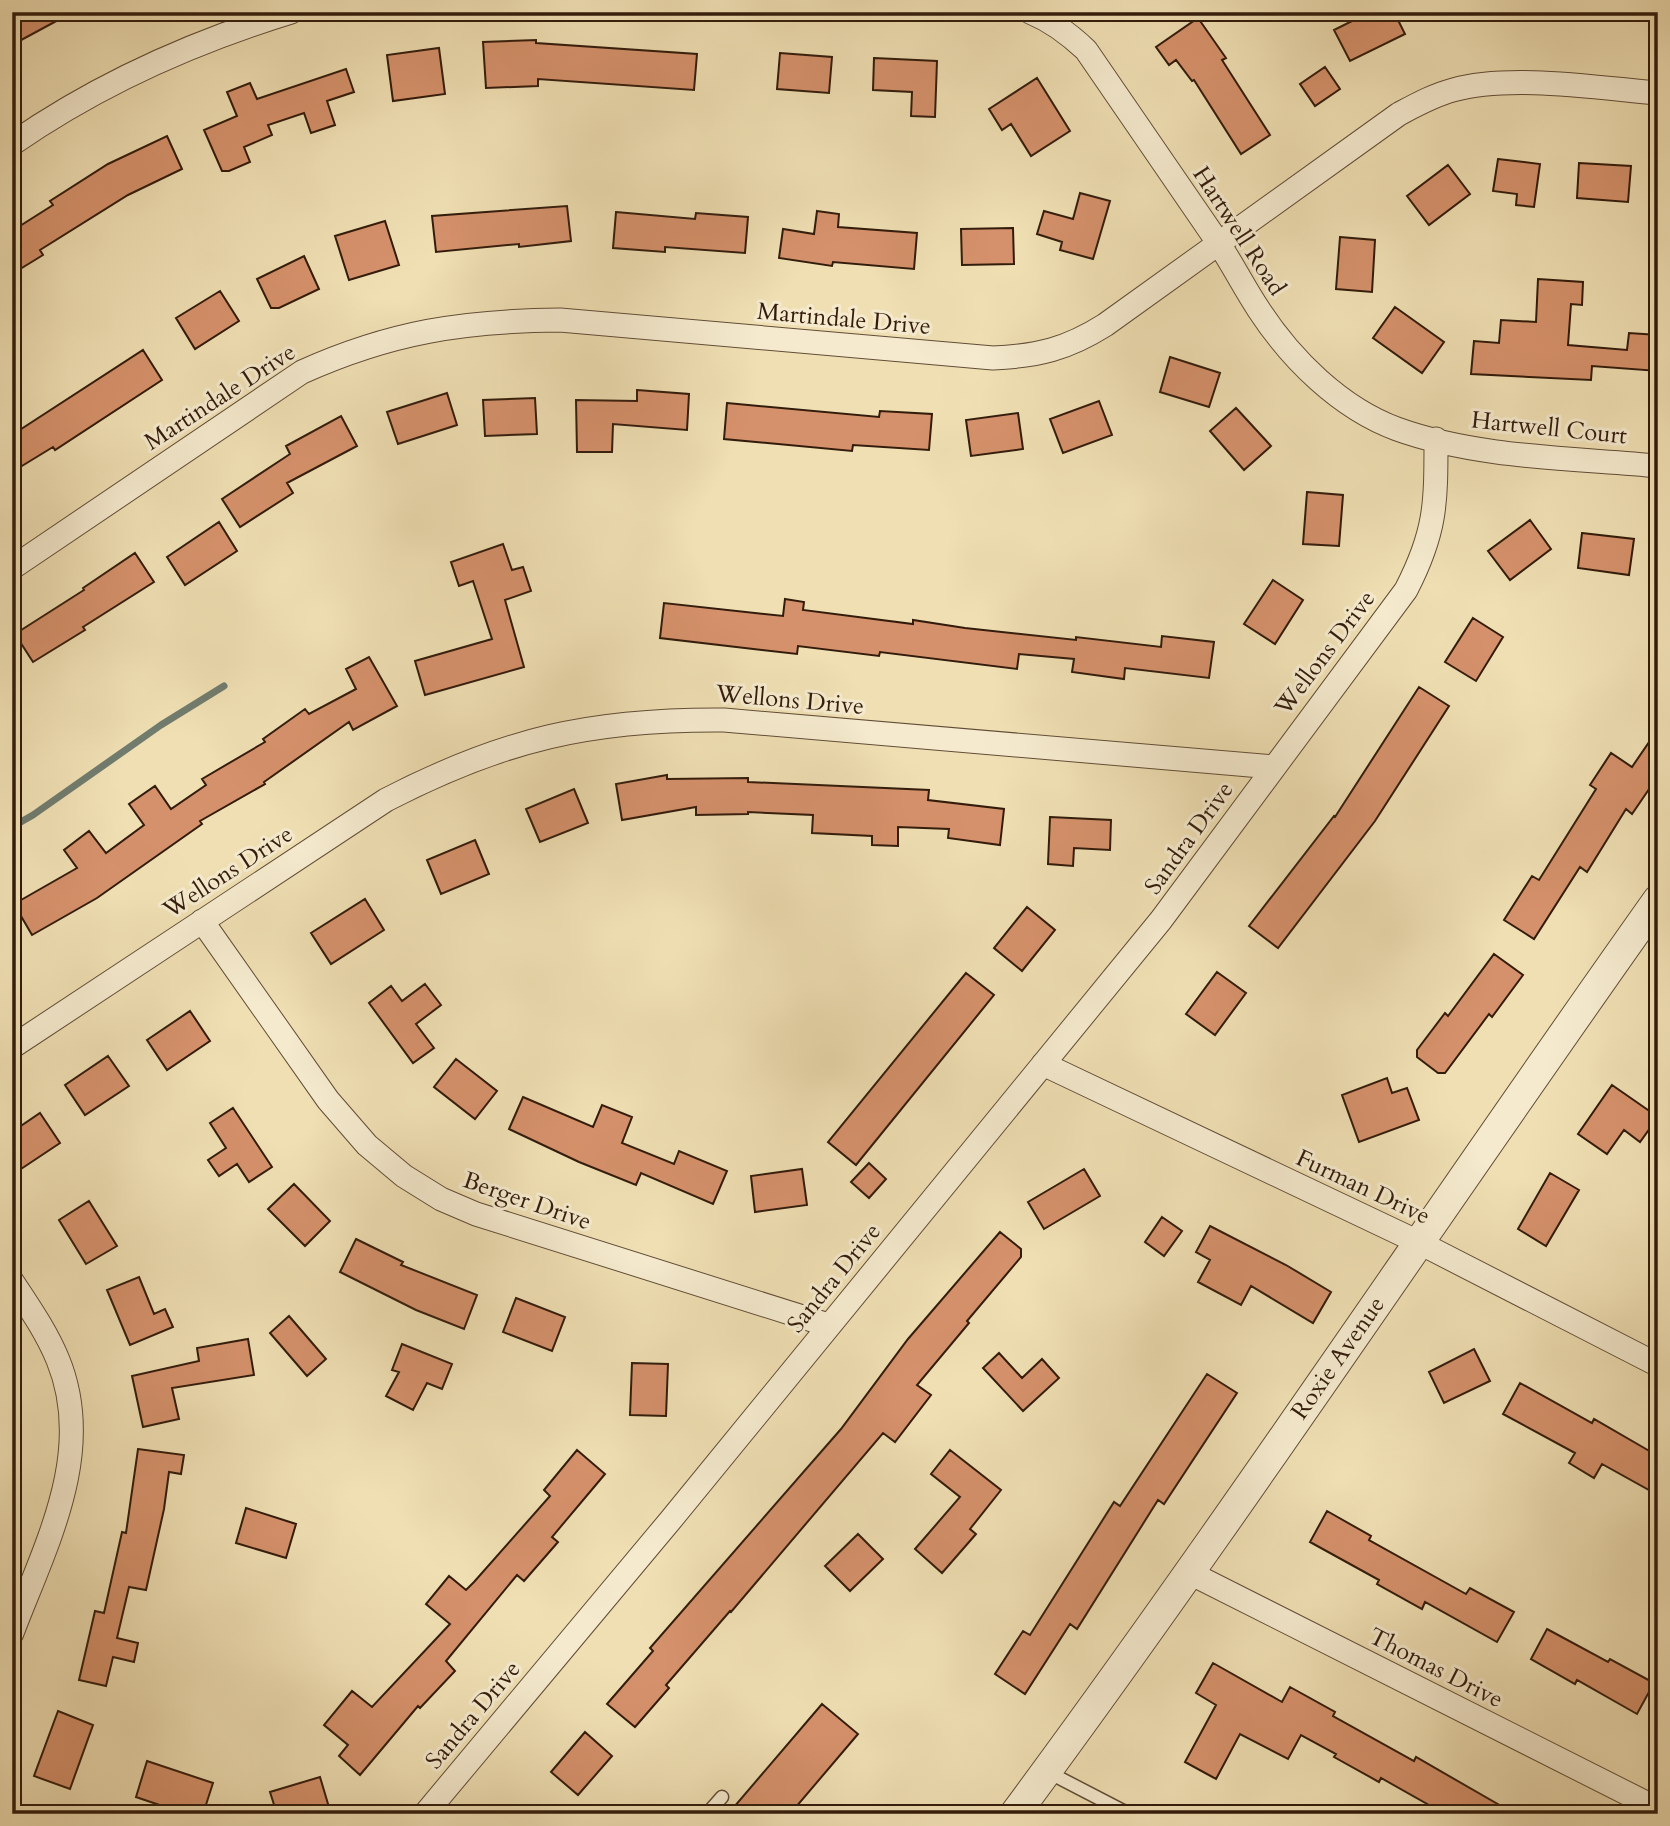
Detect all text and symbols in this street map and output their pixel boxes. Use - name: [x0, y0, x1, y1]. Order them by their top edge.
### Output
- street label: Hartwell Road: [1185, 160, 1293, 302]
- street label: Martindale Drive: [756, 295, 932, 343]
- street label: Martindale Drive: [138, 336, 302, 458]
- street label: Hartwell Court: [1470, 403, 1629, 453]
- street label: Wellons Drive: [1266, 584, 1383, 723]
- street label: Wellons Drive: [713, 677, 866, 723]
- street label: Sandra Drive: [1137, 775, 1241, 901]
- street label: Wellons Drive: [156, 818, 299, 927]
- street label: Furman Drive: [1291, 1142, 1435, 1232]
- street label: Berger Drive: [458, 1164, 596, 1238]
- street label: Sandra Drive: [780, 1216, 888, 1340]
- street label: Roxie Avenue: [1283, 1290, 1393, 1426]
- street label: Thomas Drive: [1363, 1620, 1509, 1716]
- street label: Sandra Drive: [418, 1654, 528, 1776]

